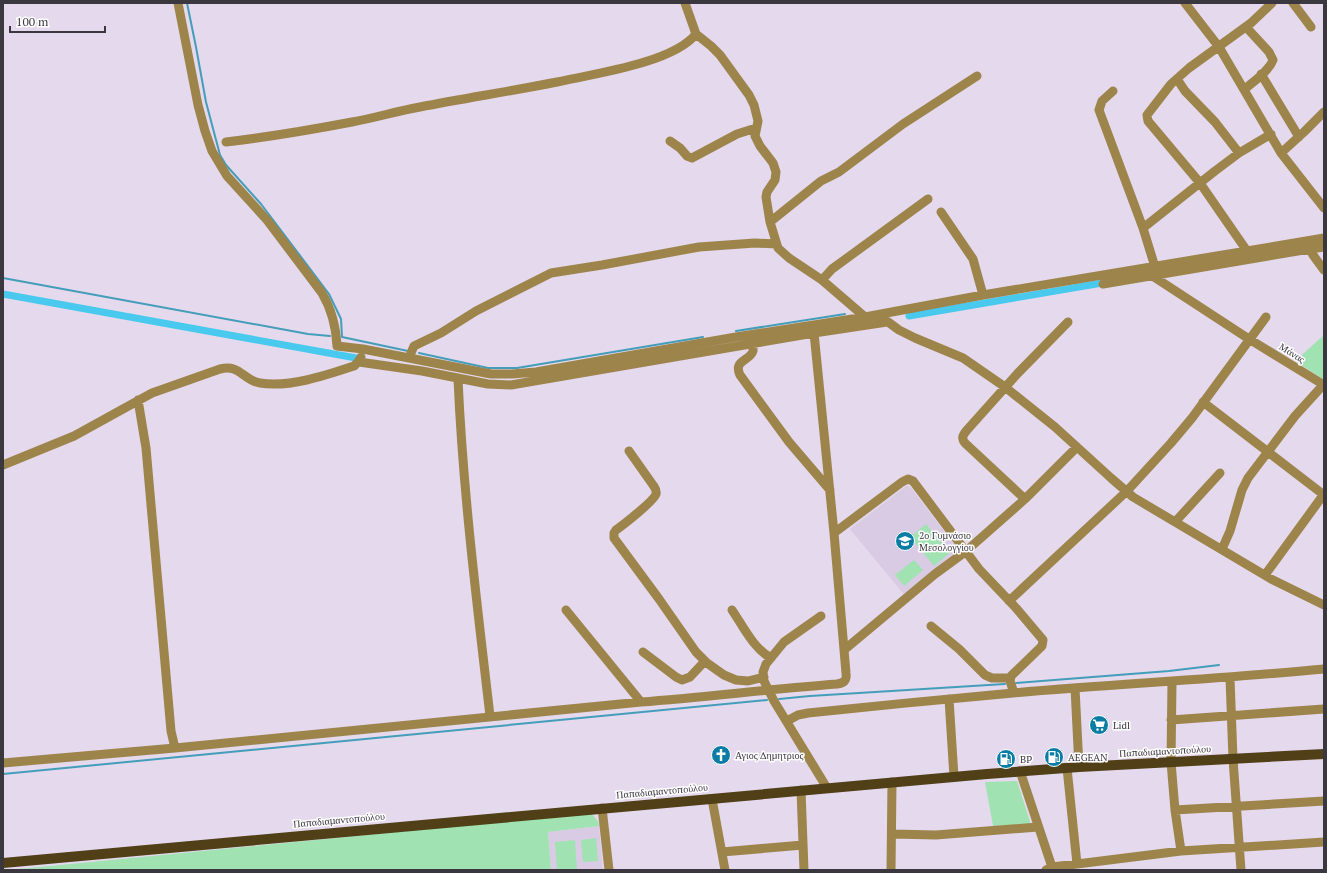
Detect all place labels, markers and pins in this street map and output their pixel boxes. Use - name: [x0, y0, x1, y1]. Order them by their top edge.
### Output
- place label: 2ο Γυμνάσιο Μεσολογγίου: [919, 529, 974, 554]
- school or university icon: 2ο Γυμνάσιο Μεσολογγίου: [894, 530, 916, 552]
- supermarket icon: Lidl: [1088, 714, 1110, 736]
- place label: Lidl: [1113, 719, 1130, 732]
- church icon: Αγιος Δημητριος: [710, 744, 732, 766]
- fuel station icon: AEGEAN: [1043, 746, 1065, 768]
- fuel station icon: BP: [995, 748, 1017, 770]
- place label: Αγιος Δημητριος: [735, 749, 803, 762]
- place label: AEGEAN: [1068, 751, 1108, 764]
- place label: BP: [1020, 753, 1032, 766]

